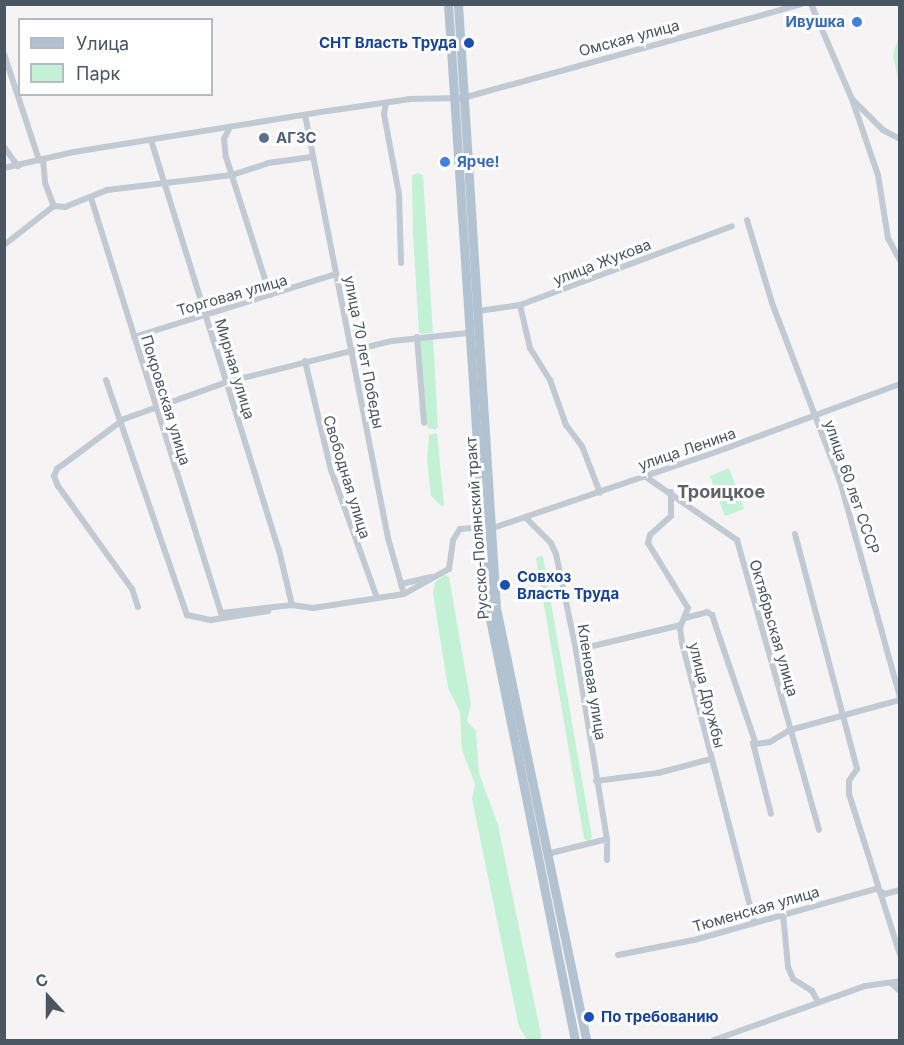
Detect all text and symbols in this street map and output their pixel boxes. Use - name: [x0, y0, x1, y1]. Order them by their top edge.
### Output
- place label: Ивушка: [786, 13, 845, 31]
- marker: Ивушка: [850, 15, 864, 29]
- street label: Омская улица: [577, 16, 681, 60]
- legend: [18, 18, 213, 96]
- text: Улица: [76, 33, 129, 54]
- place label: СНТ Власть Труда: [319, 34, 457, 52]
- marker: СНТ Власть Труда: [462, 36, 476, 50]
- text: Парк: [76, 63, 120, 84]
- place label: АГЗС: [276, 129, 317, 147]
- marker: АГЗС: [257, 131, 271, 145]
- place label: Ярче!: [457, 153, 499, 171]
- marker: Ярче!: [438, 155, 452, 169]
- street label: улица Жукова: [551, 235, 653, 289]
- street label: Торговая улица: [175, 271, 289, 319]
- street label: улица 70 лет Победы: [340, 274, 388, 430]
- street label: Мирная улица: [211, 317, 259, 421]
- street label: Покровская улица: [138, 333, 194, 467]
- street label: Свободная улица: [320, 413, 374, 541]
- street label: улица 60 лет СССР: [821, 417, 883, 557]
- street label: улица Ленина: [636, 424, 738, 474]
- street label: Русско-Полянский тракт: [462, 436, 492, 620]
- district label: Троицкое: [677, 481, 765, 503]
- street label: Октябрьская улица: [746, 557, 802, 699]
- place label: Совхоз Власть Труда: [517, 567, 619, 602]
- marker: Совхоз Власть Труда: [498, 578, 512, 592]
- street label: Кленовая улица: [574, 623, 610, 741]
- street label: улица Дружбы: [685, 640, 729, 750]
- street label: Тюменская улица: [691, 882, 821, 936]
- north arrow: [18, 967, 78, 1027]
- text: С: [32, 969, 51, 992]
- place label: По требованию: [601, 1008, 719, 1026]
- marker: По требованию: [582, 1010, 596, 1024]

